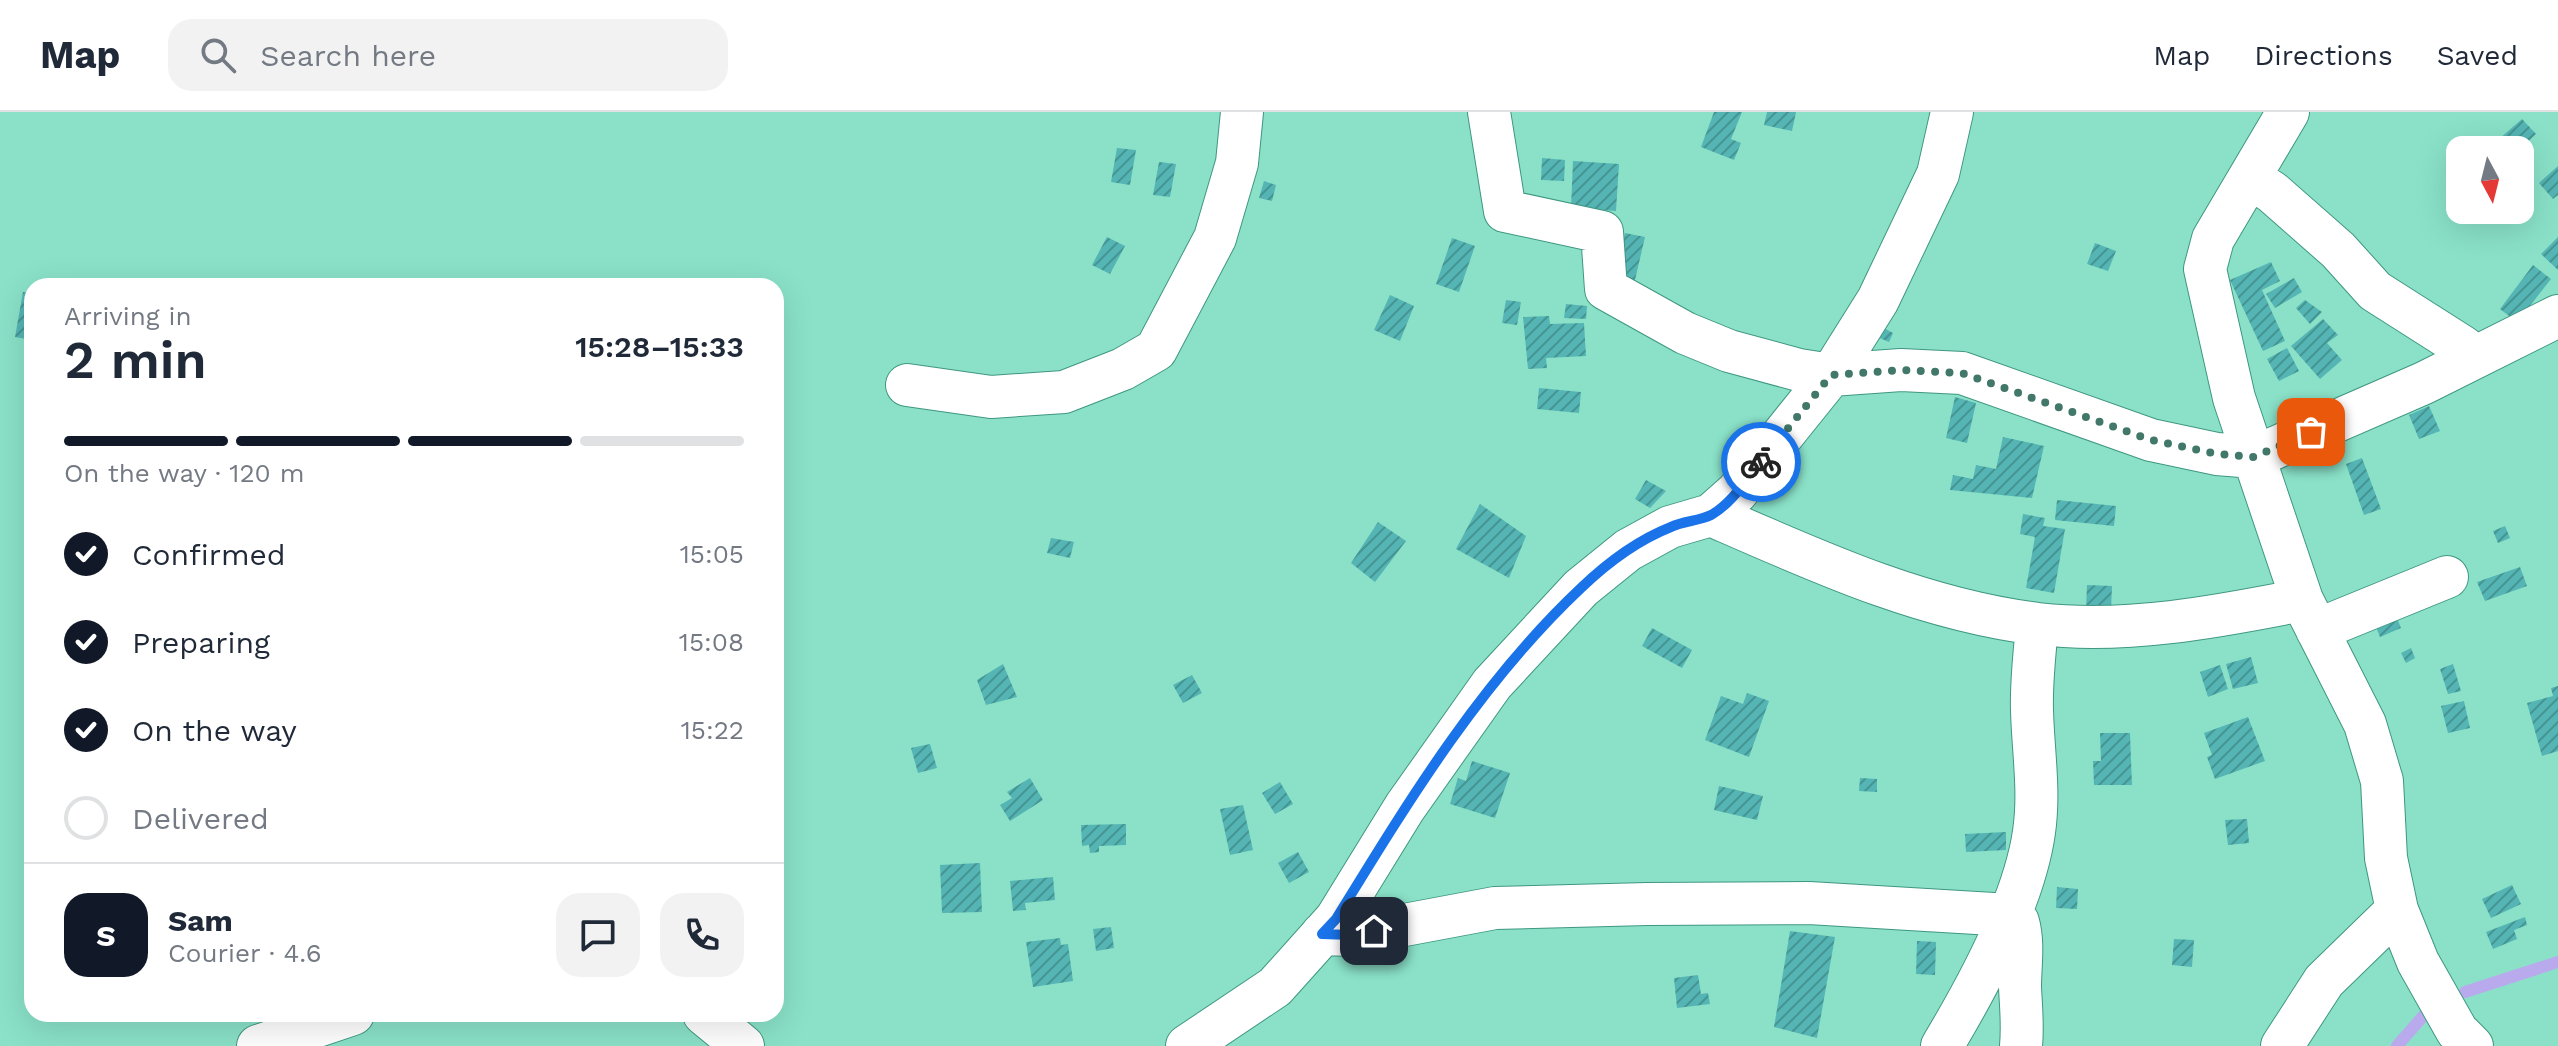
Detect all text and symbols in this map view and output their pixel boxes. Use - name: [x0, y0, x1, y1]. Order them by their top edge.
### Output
- search box: [168, 19, 728, 91]
- text: Map: [40, 33, 120, 77]
- icon: search: [196, 33, 240, 77]
- text: Search here: [260, 38, 436, 73]
- text: Map: [2153, 39, 2210, 72]
- text: Directions: [2254, 39, 2393, 72]
- text: Saved: [2437, 39, 2518, 72]
- north arrow: [2446, 136, 2534, 224]
- map controls: [2446, 136, 2534, 224]
- text: Arriving in: [64, 301, 192, 331]
- text: 15:28–15:33: [575, 329, 744, 364]
- text: 2 min: [64, 330, 207, 391]
- pin: [2277, 398, 2345, 466]
- icon: bag: [2289, 410, 2333, 454]
- courier: [1721, 422, 1801, 502]
- icon: bike: [1739, 440, 1783, 484]
- text: On the way · 120 m: [64, 458, 304, 488]
- icon: check: [64, 532, 108, 576]
- text: Confirmed: [132, 537, 286, 572]
- text: 15:05: [680, 539, 744, 569]
- icon: check: [64, 620, 108, 664]
- text: Preparing: [132, 625, 270, 660]
- text: 15:08: [679, 627, 744, 657]
- icon: check: [64, 708, 108, 752]
- text: On the way: [132, 713, 297, 748]
- text: 15:22: [681, 715, 744, 745]
- text: Delivered: [132, 801, 269, 836]
- button: chat: [556, 893, 640, 977]
- button: phone: [660, 893, 744, 977]
- pin: [1340, 897, 1408, 965]
- text: Sam: [168, 903, 233, 938]
- icon: home: [1352, 909, 1396, 953]
- text: S: [96, 918, 116, 953]
- text: Courier · 4.6: [168, 938, 322, 968]

